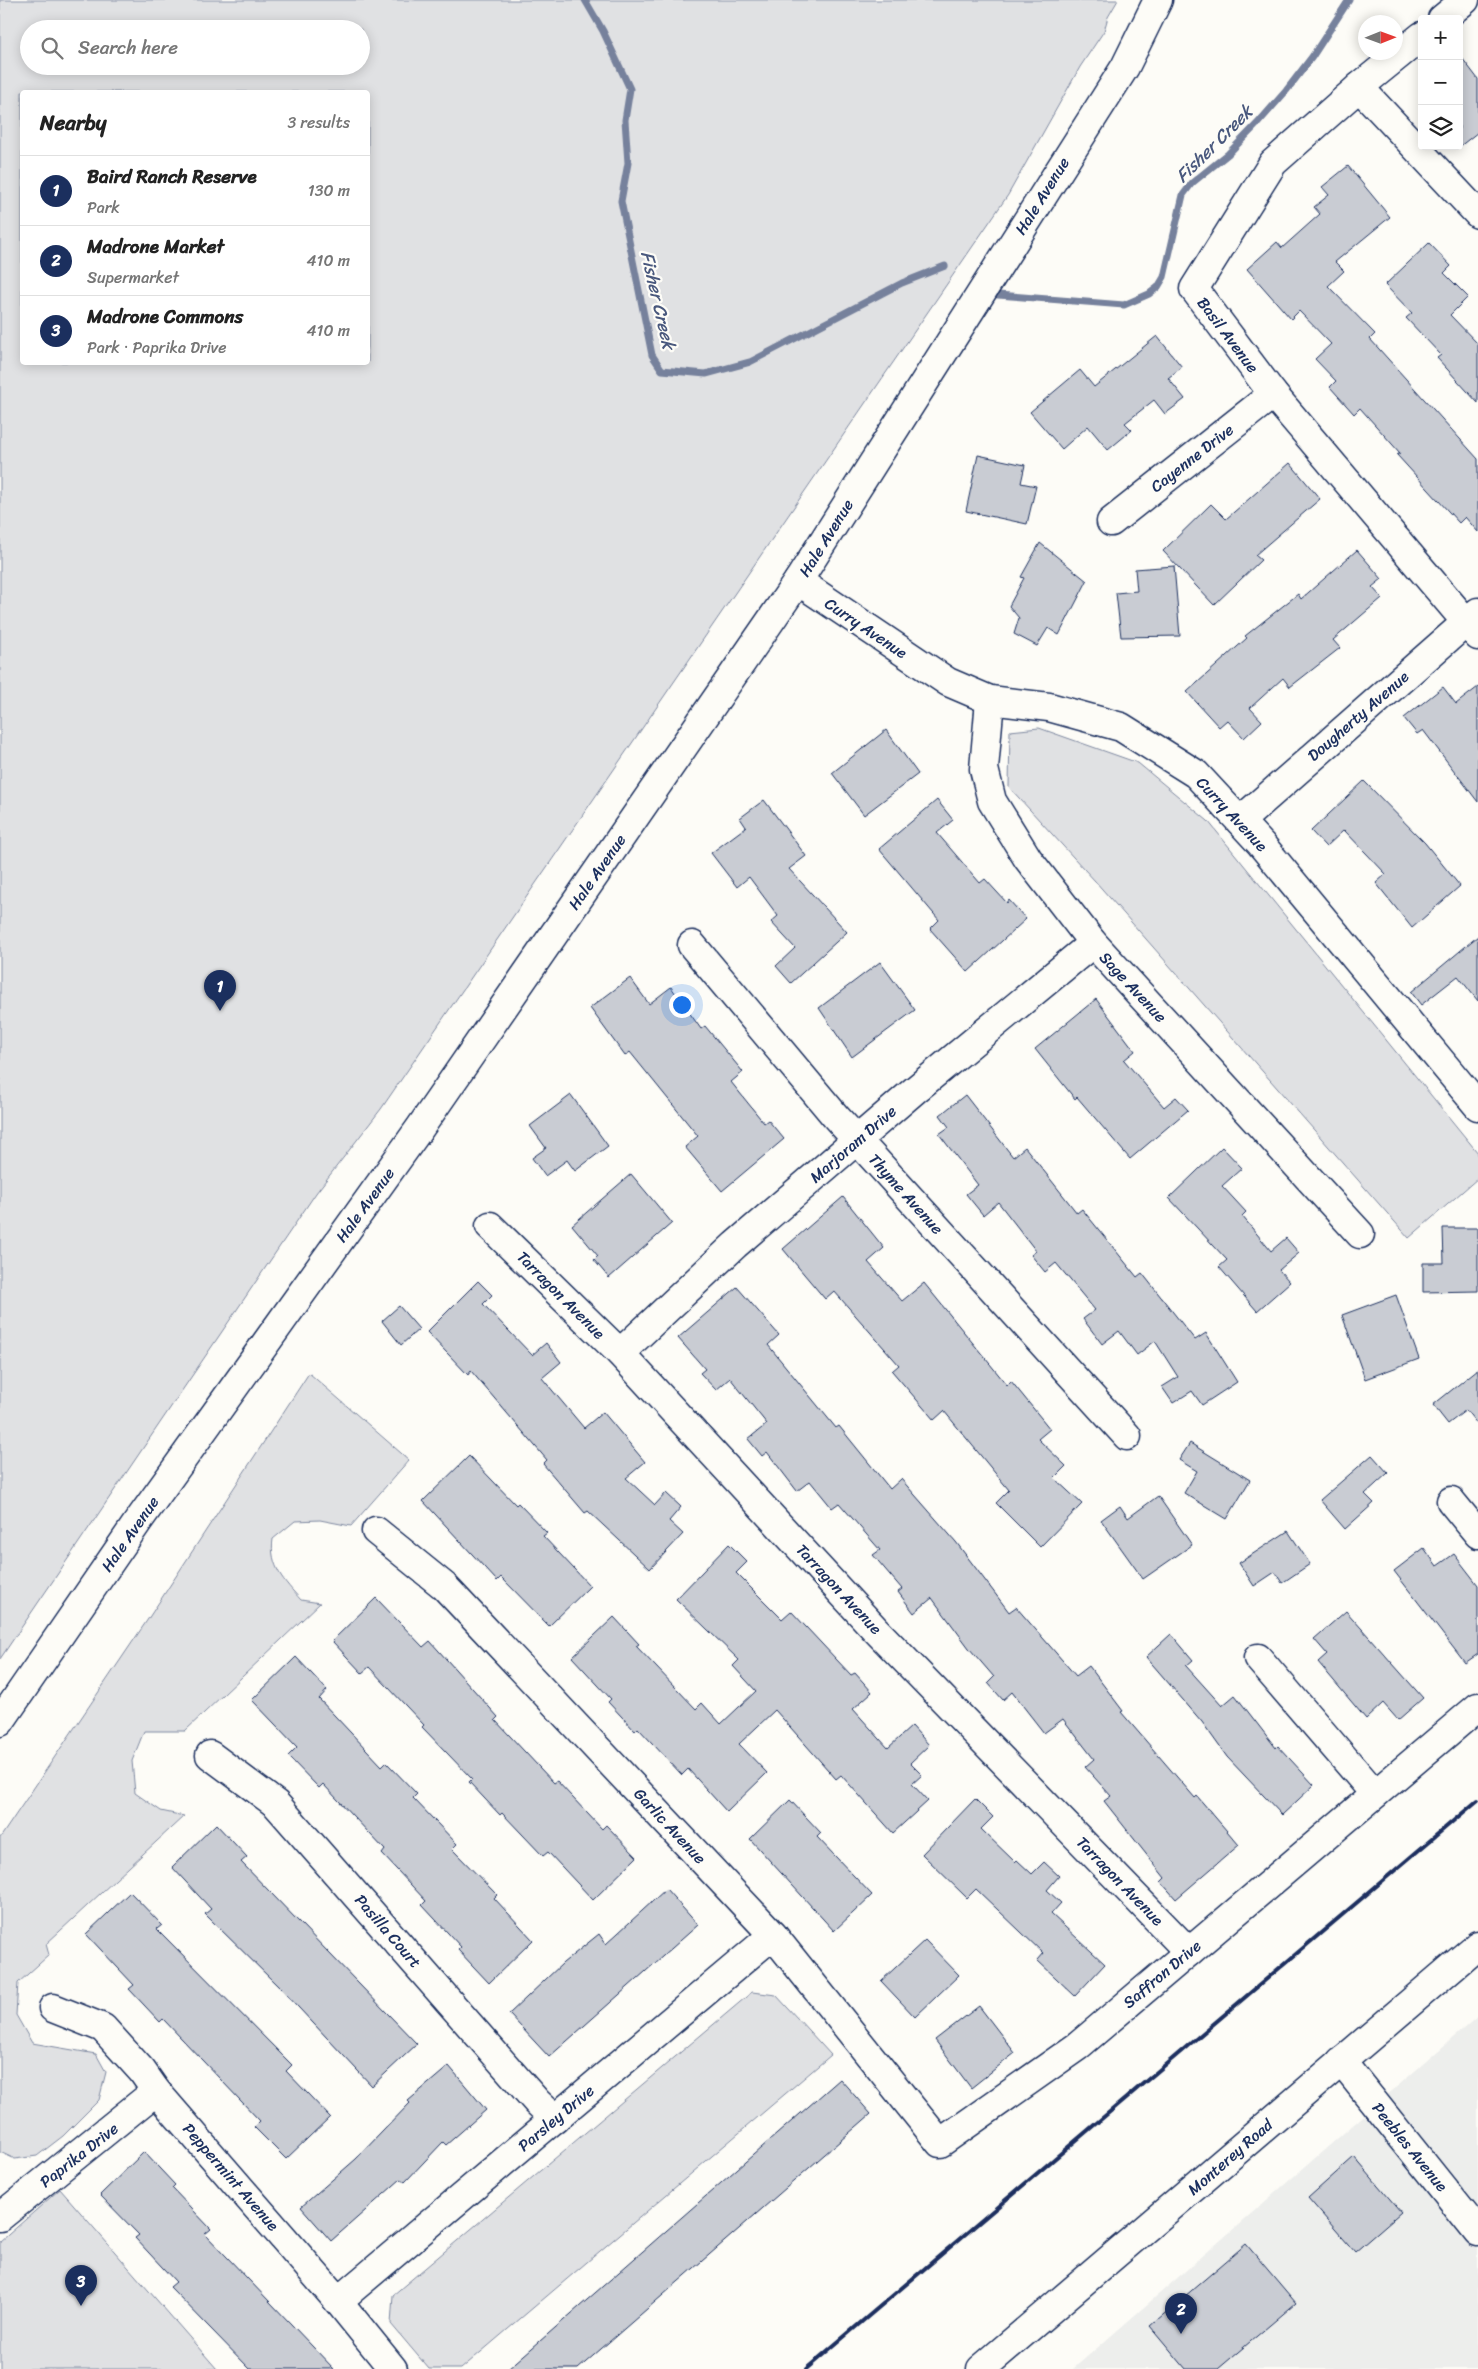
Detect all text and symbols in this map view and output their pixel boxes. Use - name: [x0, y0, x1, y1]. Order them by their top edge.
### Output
- north arrow: [1358, 15, 1403, 60]
- map controls: [1418, 15, 1463, 150]
- button: +: [1418, 15, 1463, 60]
- search box: [20, 20, 370, 75]
- text: Search here: [78, 31, 178, 64]
- icon: search: [38, 34, 66, 62]
- button: −: [1418, 60, 1463, 105]
- water label: Fisher Creek: [1167, 96, 1262, 191]
- text: Nearby: [40, 104, 106, 142]
- button: layers: [1418, 105, 1463, 150]
- text: 3 results: [287, 108, 350, 137]
- street label: Hale Avenue: [1007, 151, 1077, 241]
- text: Baird Ranch Reserve: [87, 160, 257, 193]
- text: 1: [53, 176, 59, 205]
- text: 130 m: [308, 176, 350, 205]
- text: Park: [87, 193, 120, 222]
- text: Madrone Market: [87, 230, 224, 263]
- text: 2: [51, 246, 61, 275]
- text: 410 m: [307, 246, 350, 275]
- water label: Fisher Creek: [631, 248, 685, 355]
- text: Supermarket: [87, 263, 179, 292]
- street label: Basil Avenue: [1189, 290, 1267, 380]
- text: Madrone Commons: [87, 300, 243, 333]
- text: 3: [52, 316, 60, 345]
- text: 410 m: [307, 316, 350, 345]
- text: Park · Paprika Drive: [87, 333, 226, 362]
- street label: Cayenne Drive: [1144, 416, 1240, 500]
- street label: Hale Avenue: [791, 493, 861, 583]
- street label: Curry Avenue: [818, 589, 914, 667]
- street label: Dougherty Avenue: [1300, 663, 1416, 769]
- street label: Curry Avenue: [1189, 769, 1275, 859]
- street label: Hale Avenue: [560, 828, 634, 916]
- street label: Sage Avenue: [1092, 944, 1174, 1030]
- pin: 1: [204, 970, 236, 1011]
- your location: [669, 992, 695, 1018]
- street label: Marjoram Drive: [803, 1098, 903, 1190]
- street label: Thyme Avenue: [861, 1146, 951, 1242]
- street label: Hale Avenue: [328, 1161, 402, 1249]
- street label: Tarragon Avenue: [510, 1244, 613, 1347]
- street label: Hale Avenue: [93, 1490, 167, 1578]
- street label: Tarragon Avenue: [789, 1536, 890, 1642]
- street label: Garlic Avenue: [626, 1781, 714, 1871]
- street label: Tarragon Avenue: [1069, 1829, 1171, 1933]
- street label: Pasilla Court: [347, 1887, 429, 1975]
- street label: Saffron Drive: [1116, 1932, 1208, 2016]
- street label: Parsley Drive: [511, 2077, 601, 2159]
- street label: Peebles Avenue: [1364, 2096, 1456, 2199]
- street label: Monterey Road: [1180, 2110, 1281, 2203]
- street label: Paprika Drive: [33, 2115, 125, 2195]
- street label: Peppermint Avenue: [175, 2116, 287, 2238]
- pin: 3: [65, 2265, 97, 2306]
- pin: 2: [1165, 2293, 1197, 2334]

